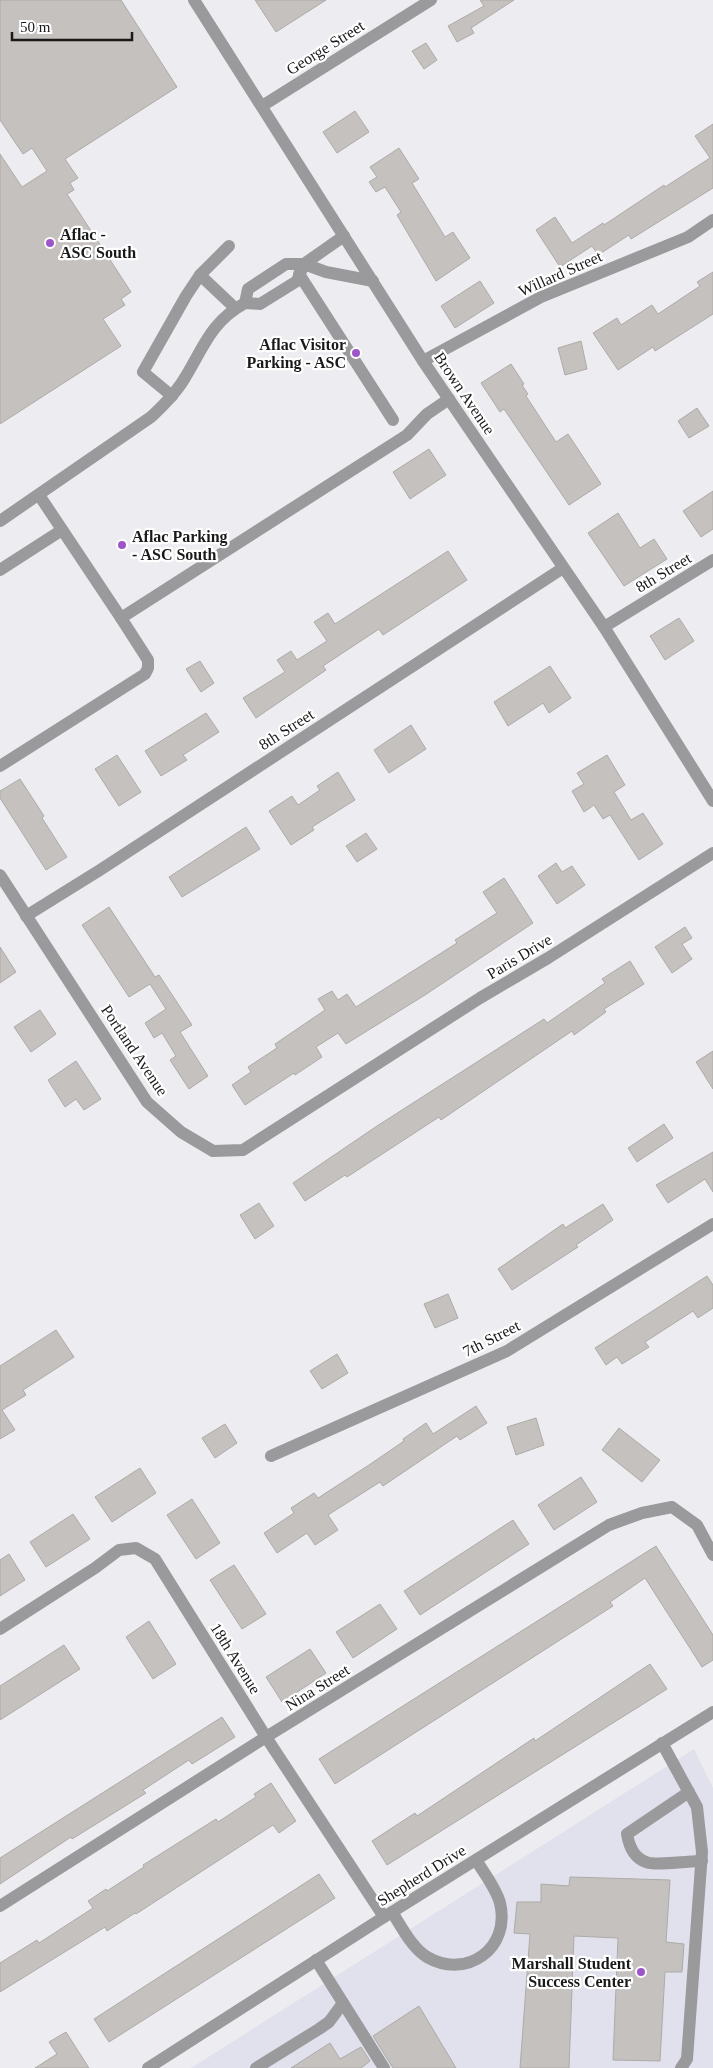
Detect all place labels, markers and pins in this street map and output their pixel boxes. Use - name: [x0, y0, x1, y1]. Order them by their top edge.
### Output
- place label: Aflac - ASC South: [60, 226, 136, 261]
- marker: Aflac - ASC South: [44, 237, 56, 249]
- place label: Aflac Visitor Parking - ASC: [246, 336, 346, 372]
- marker: Aflac Visitor Parking - ASC: [350, 347, 362, 359]
- place label: Aflac Parking - ASC South: [132, 528, 228, 563]
- marker: Aflac Parking - ASC South: [116, 539, 128, 551]
- place label: Marshall Student Success Center: [511, 1955, 632, 1990]
- marker: Marshall Student Success Center: [635, 1966, 647, 1978]

